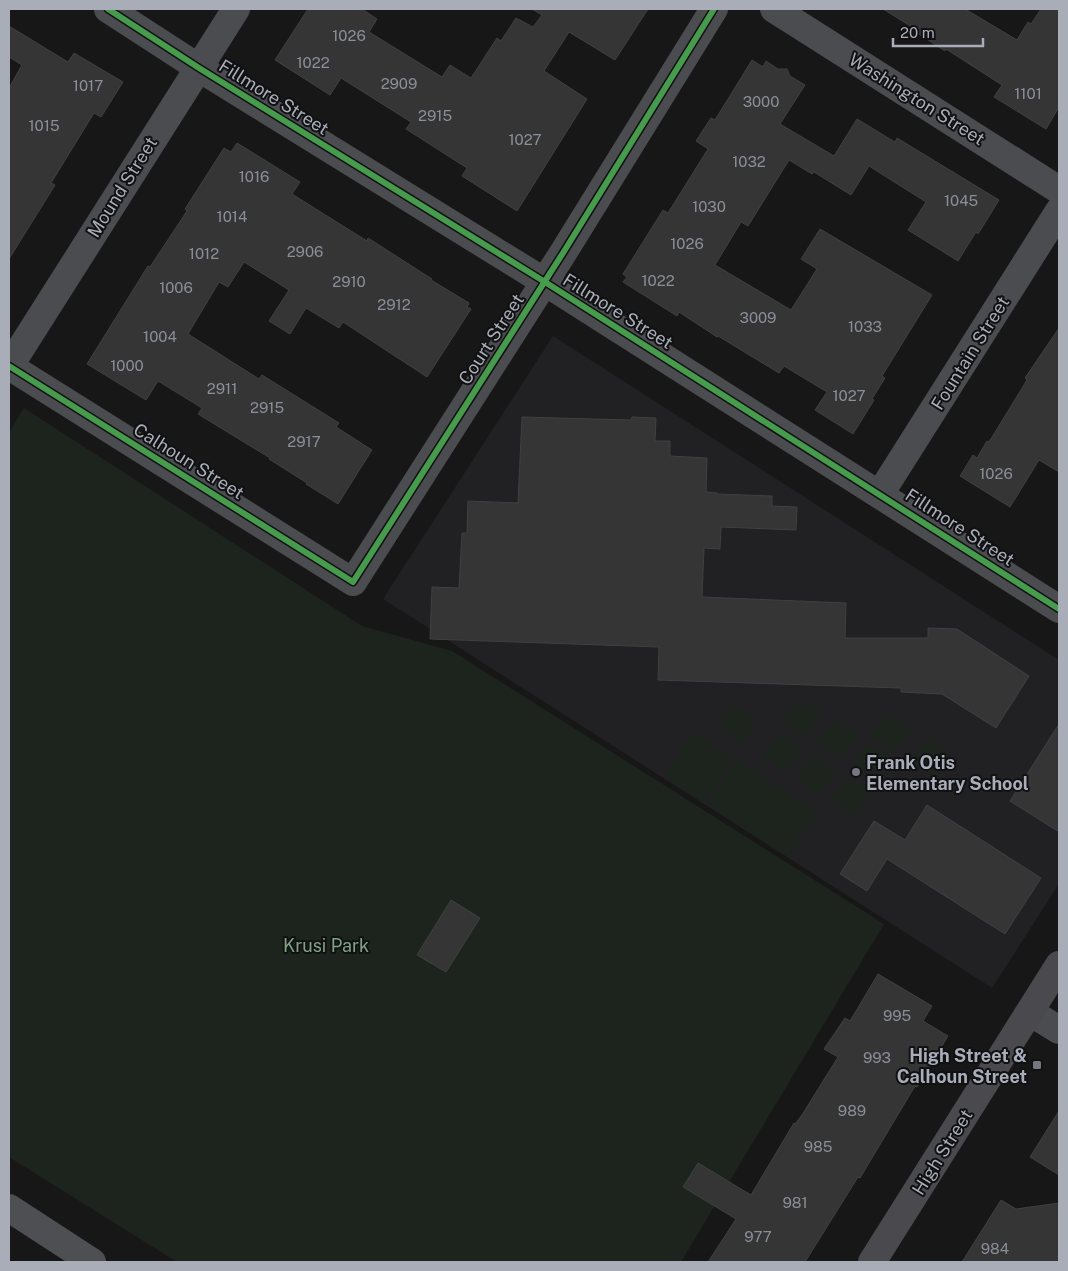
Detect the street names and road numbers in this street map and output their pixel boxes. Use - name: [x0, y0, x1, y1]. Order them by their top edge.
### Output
- street label: Washington Street: [845, 49, 989, 149]
- street label: Fillmore Street: [215, 55, 333, 139]
- street label: Mound Street: [83, 133, 161, 241]
- street label: Fillmore Street: [559, 269, 677, 353]
- street label: Court Street: [454, 290, 528, 388]
- street label: Fountain Street: [927, 292, 1013, 414]
- street label: Calhoun Street: [130, 419, 248, 503]
- street label: Fillmore Street: [902, 484, 1018, 570]
- street label: High Street: [907, 1105, 977, 1199]

